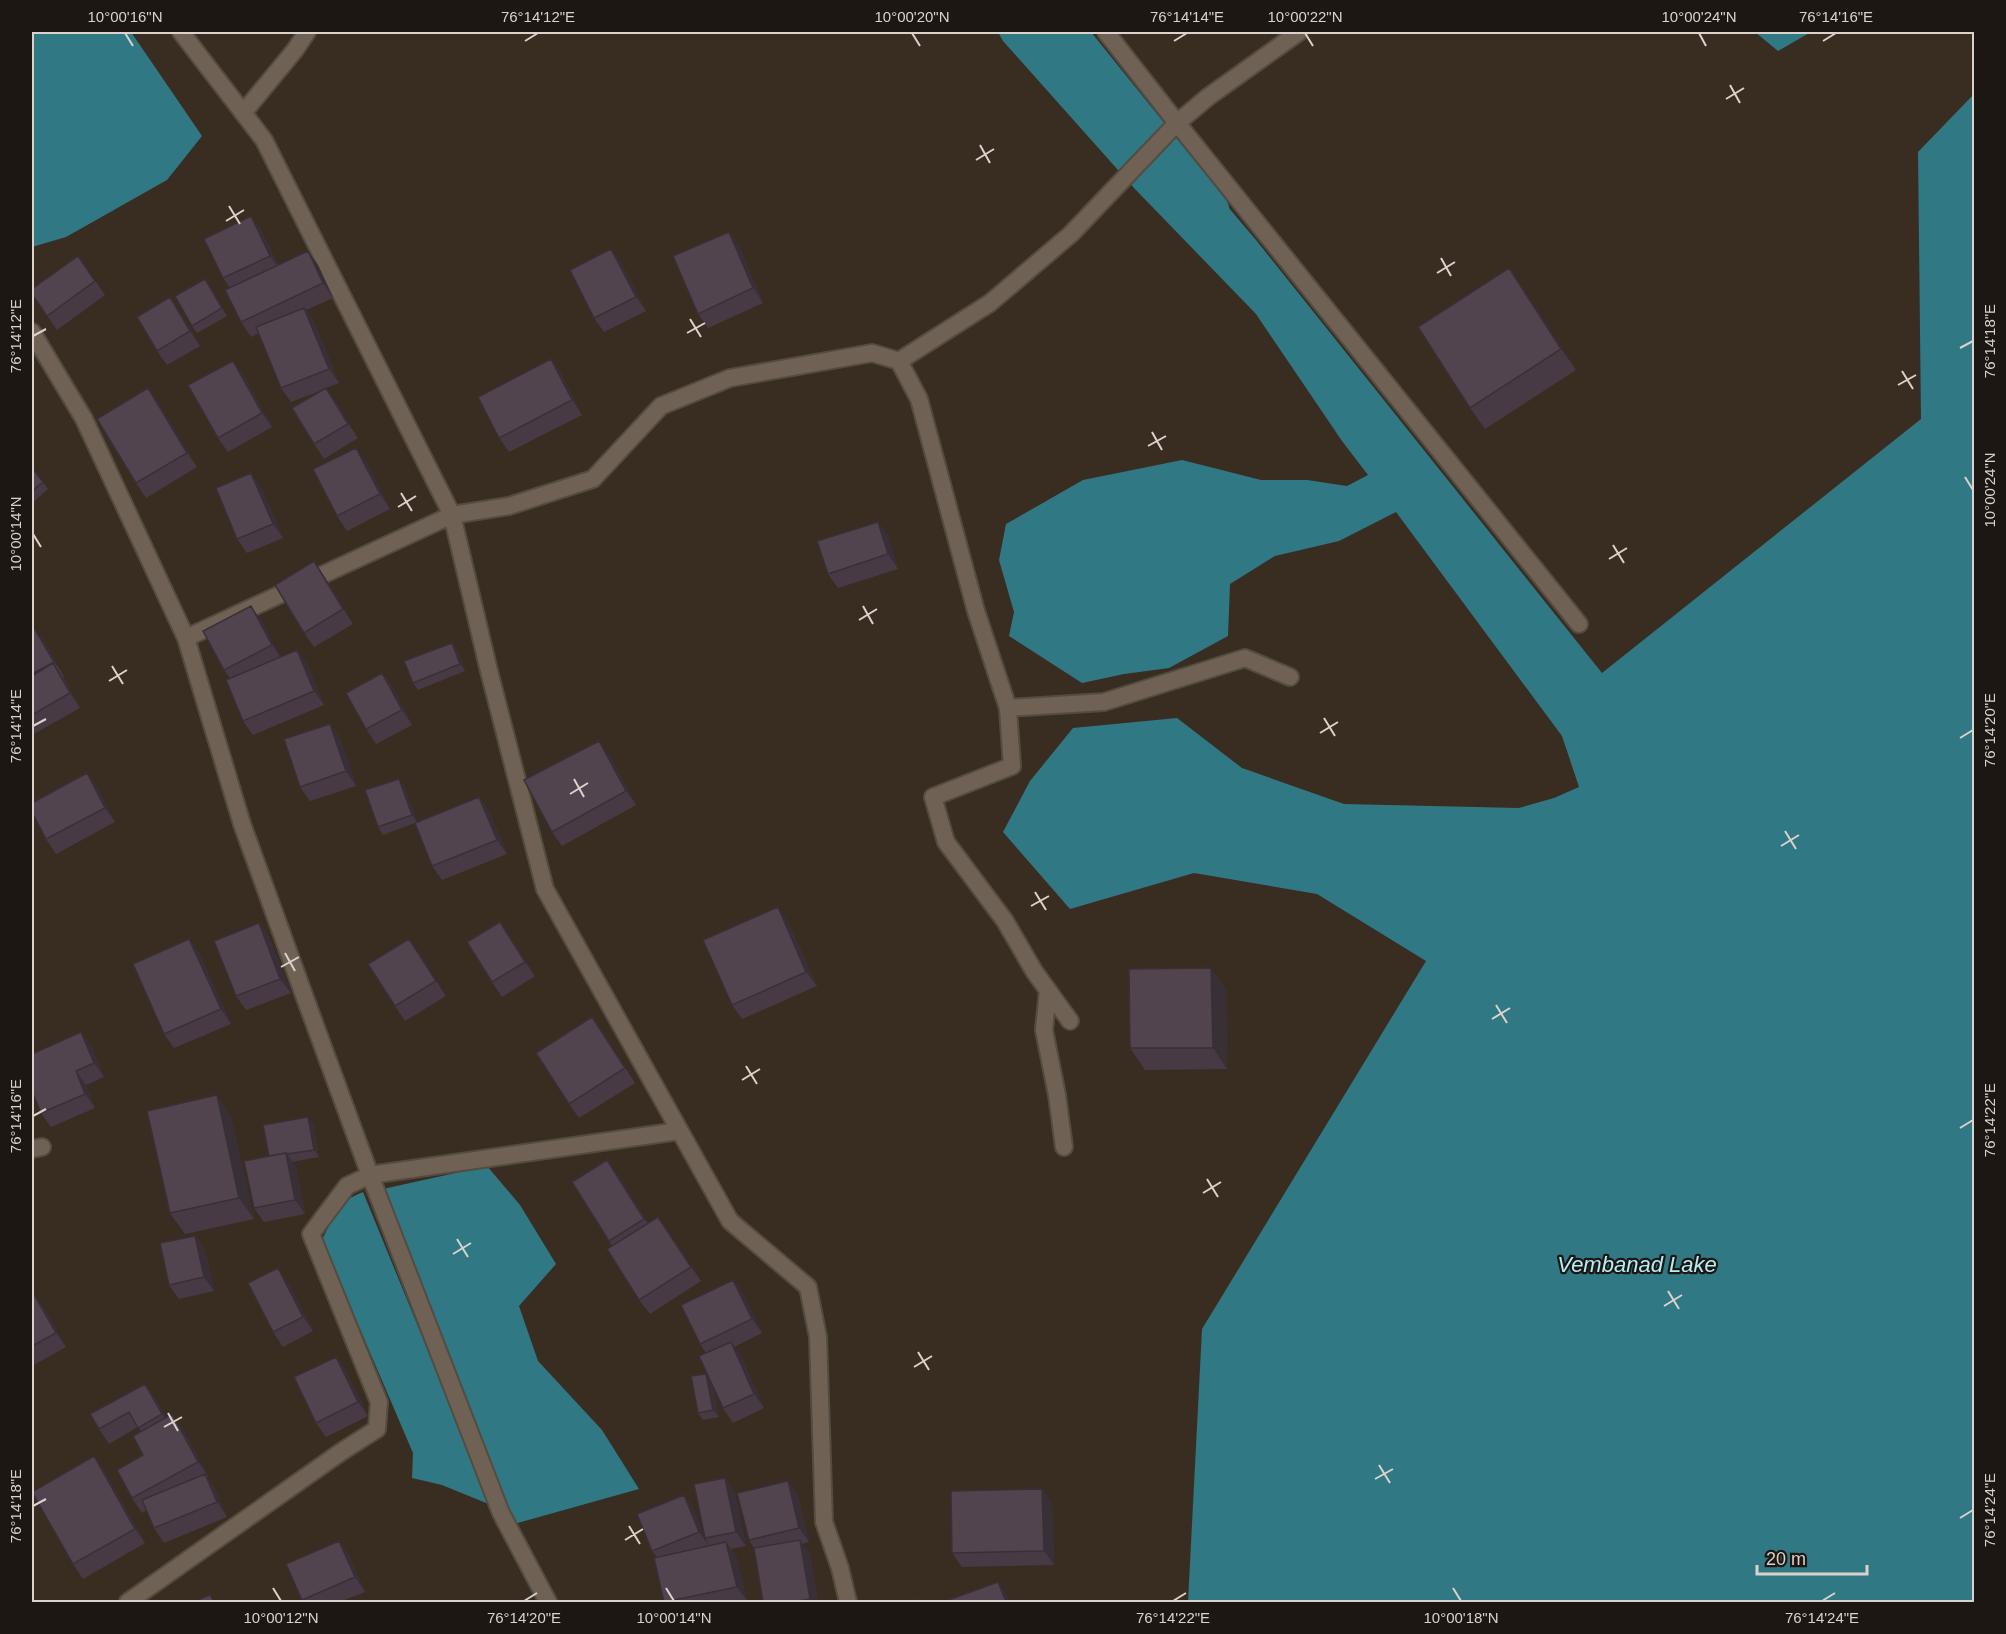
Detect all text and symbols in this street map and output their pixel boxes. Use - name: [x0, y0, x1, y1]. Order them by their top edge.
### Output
- text: 10°00'16"N: [87, 8, 163, 25]
- text: 76°14'12"E: [501, 8, 575, 25]
- text: 10°00'20"N: [874, 8, 950, 25]
- text: 76°14'14"E: [1150, 8, 1224, 25]
- text: 10°00'22"N: [1267, 8, 1343, 25]
- text: 10°00'24"N: [1661, 8, 1737, 25]
- text: 76°14'16"E: [1799, 8, 1873, 25]
- text: 76°14'12"E: [7, 299, 24, 373]
- text: 76°14'18"E: [1981, 304, 1998, 378]
- text: 10°00'24"N: [1981, 452, 1998, 528]
- text: 10°00'14"N: [7, 496, 24, 572]
- text: 76°14'14"E: [7, 689, 24, 763]
- text: 76°14'20"E: [1981, 693, 1998, 767]
- text: 76°14'16"E: [7, 1079, 24, 1153]
- text: 76°14'22"E: [1981, 1083, 1998, 1157]
- water label: Vembanad Lake: [1557, 1252, 1717, 1277]
- text: 76°14'18"E: [7, 1469, 24, 1543]
- text: 76°14'24"E: [1981, 1473, 1998, 1547]
- scale bar: [1757, 1538, 1866, 1576]
- text: 20 m: [1766, 1549, 1806, 1569]
- text: 10°00'12"N: [243, 1609, 319, 1626]
- text: 76°14'20"E: [487, 1609, 561, 1626]
- text: 10°00'14"N: [636, 1609, 712, 1626]
- text: 76°14'22"E: [1136, 1609, 1210, 1626]
- text: 10°00'18"N: [1423, 1609, 1499, 1626]
- text: 76°14'24"E: [1785, 1609, 1859, 1626]

